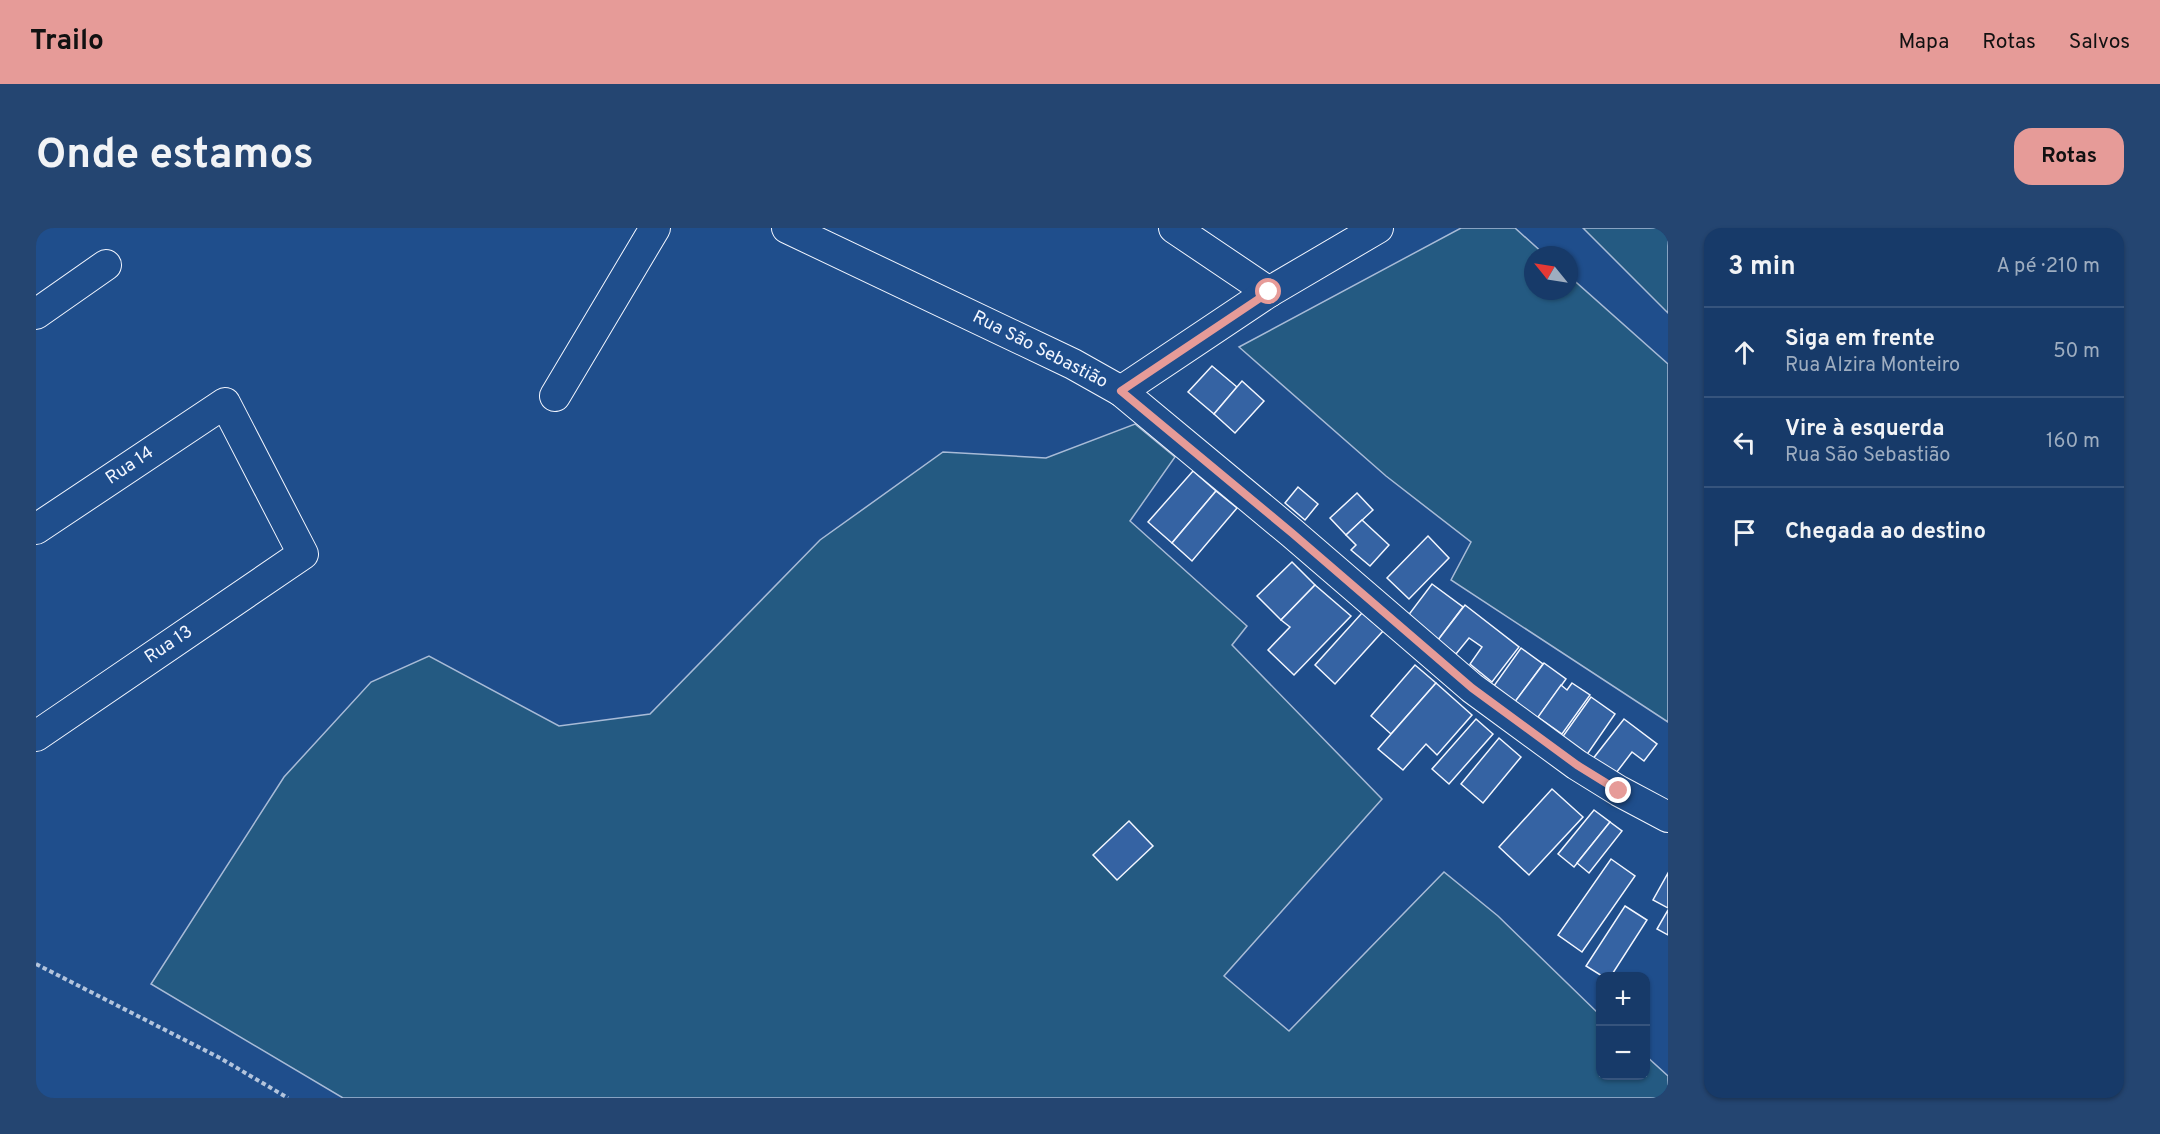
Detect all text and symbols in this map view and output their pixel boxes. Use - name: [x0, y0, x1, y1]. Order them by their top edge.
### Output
- text: Trailo: [30, 24, 104, 60]
- text: Mapa: [1899, 29, 1949, 56]
- text: Rotas: [1982, 29, 2036, 56]
- text: Salvos: [2069, 29, 2130, 56]
- button: Rotas: [2014, 128, 2124, 185]
- text: Onde estamos: [36, 130, 314, 183]
- north arrow: [1524, 246, 1578, 300]
- text: 3 min: [1728, 251, 1796, 284]
- text: A pé · 210 m: [1997, 254, 2100, 280]
- route start: [1255, 278, 1281, 304]
- street label: Rua São Sebastião: [968, 306, 1112, 394]
- text: Siga em frente: [1785, 326, 1935, 353]
- icon: ahead: [1728, 336, 1761, 369]
- text: 50 m: [2053, 339, 2100, 365]
- text: Rua Alzira Monteiro: [1785, 353, 1960, 379]
- text: Vire à esquerda: [1785, 416, 1944, 443]
- icon: left: [1728, 426, 1761, 459]
- text: 160 m: [2046, 429, 2100, 455]
- street label: Rua 14: [102, 442, 158, 490]
- text: Rua São Sebastião: [1785, 443, 1951, 469]
- icon: arrive: [1728, 516, 1761, 549]
- text: Chegada ao destino: [1785, 519, 1986, 546]
- street label: Rua 13: [141, 621, 197, 669]
- route end: [1605, 777, 1631, 803]
- map controls: [1596, 972, 1650, 1080]
- button: +: [1596, 972, 1650, 1026]
- button: −: [1596, 1026, 1650, 1080]

